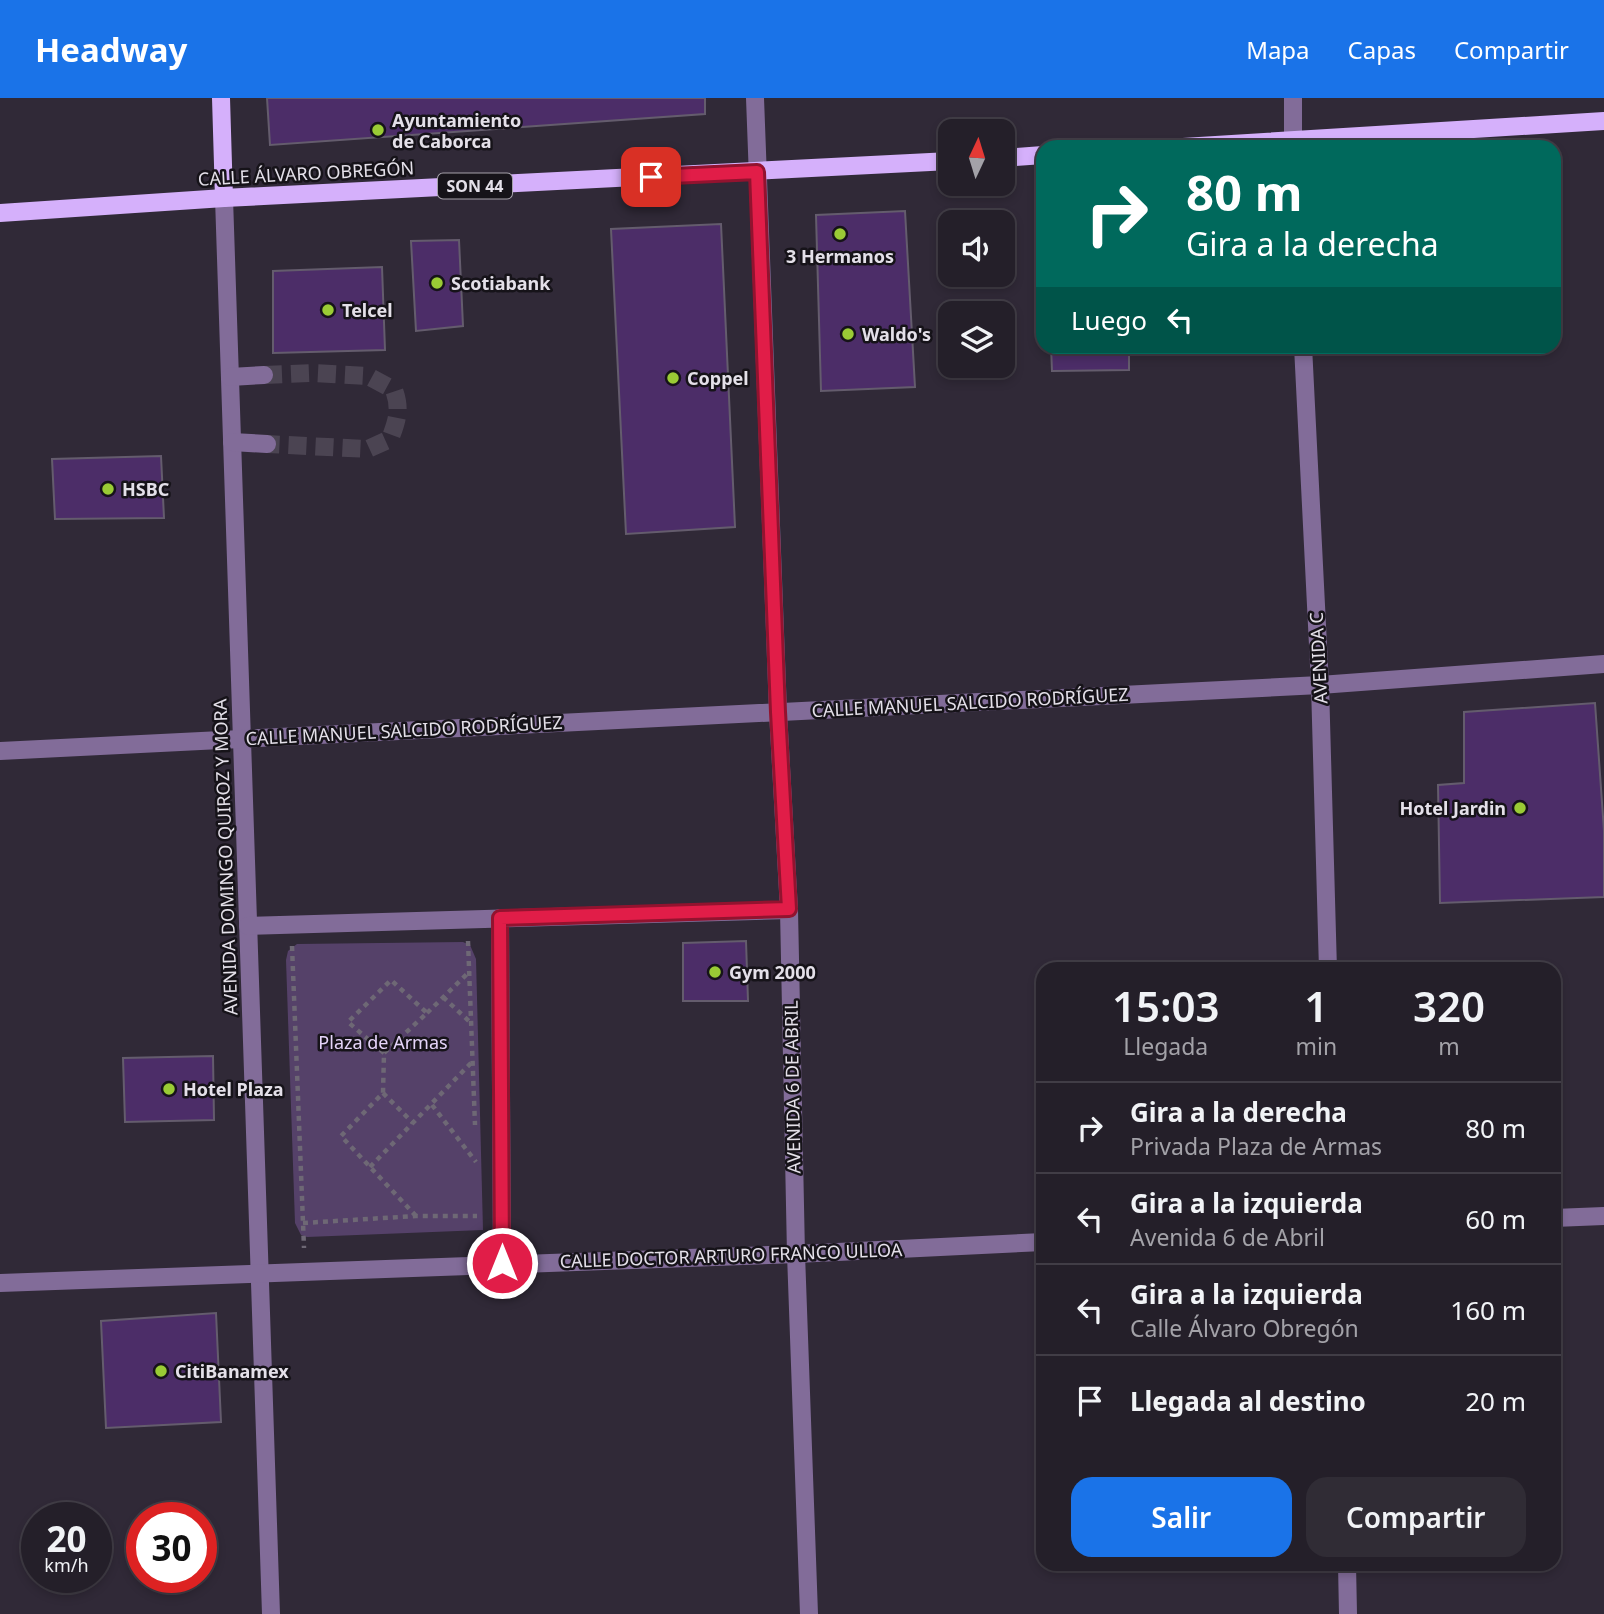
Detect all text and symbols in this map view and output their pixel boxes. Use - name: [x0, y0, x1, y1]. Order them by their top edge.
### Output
- text: Headway: [35, 27, 187, 72]
- text: Mapa: [1246, 33, 1310, 66]
- text: Capas: [1348, 33, 1416, 66]
- text: Compartir: [1454, 33, 1569, 66]
- place label: Ayuntamiento de Caborca: [392, 108, 521, 153]
- north arrow: [938, 119, 1015, 196]
- map controls: [938, 119, 1015, 378]
- marker: Ayuntamiento de Caborca: [370, 122, 386, 138]
- pin: [621, 147, 681, 207]
- street label: CALLE ÁLVARO OBREGÓN: [197, 155, 415, 191]
- icon: arrive: [632, 158, 670, 196]
- text: 80 m: [1186, 159, 1303, 225]
- icon: right: [1071, 168, 1162, 259]
- road number: SON 44: [438, 174, 512, 198]
- button: sound: [938, 210, 1015, 287]
- text: Gira a la derecha: [1186, 222, 1439, 265]
- marker: 3 Hermanos: [832, 226, 848, 242]
- place label: 3 Hermanos: [786, 244, 894, 268]
- place label: Scotiabank: [451, 271, 551, 295]
- marker: Scotiabank: [429, 275, 445, 291]
- place label: Telcel: [342, 298, 393, 322]
- button: layers: [938, 301, 1015, 378]
- icon: left: [1161, 301, 1199, 339]
- marker: Telcel: [320, 302, 336, 318]
- text: Luego: [1071, 302, 1147, 338]
- place label: Waldo's: [862, 322, 931, 346]
- marker: Waldo's: [840, 326, 856, 342]
- place label: Coppel: [687, 366, 749, 390]
- marker: Coppel: [665, 370, 681, 386]
- place label: HSBC: [122, 477, 169, 501]
- marker: HSBC: [100, 481, 116, 497]
- street label: AVENIDA C: [1304, 612, 1332, 704]
- street label: CALLE MANUEL SALCIDO RODRÍGUEZ: [811, 682, 1129, 722]
- street label: AVENIDA DOMINGO QUIROZ Y MORA: [207, 698, 243, 1016]
- street label: CALLE MANUEL SALCIDO RODRÍGUEZ: [245, 710, 563, 750]
- place label: Hotel Jardin: [1399, 796, 1506, 820]
- marker: Hotel Jardin: [1512, 800, 1528, 816]
- place label: Gym 2000: [729, 960, 816, 984]
- marker: Gym 2000: [707, 964, 723, 980]
- text: 15:03: [1112, 977, 1220, 1034]
- text: 1: [1304, 977, 1328, 1034]
- text: 320: [1413, 977, 1485, 1034]
- street label: AVENIDA 6 DE ABRIL: [778, 1000, 806, 1174]
- park label: Plaza de Armas: [318, 1030, 448, 1054]
- text: Llegada: [1123, 1030, 1208, 1062]
- text: min: [1295, 1030, 1337, 1062]
- text: m: [1438, 1030, 1460, 1062]
- place label: Hotel Plaza: [183, 1077, 284, 1101]
- marker: Hotel Plaza: [161, 1081, 177, 1097]
- text: Gira a la derecha: [1130, 1094, 1347, 1130]
- icon: right: [1071, 1109, 1109, 1147]
- text: 80 m: [1465, 1110, 1526, 1146]
- text: Privada Plaza de Armas: [1130, 1130, 1382, 1162]
- text: Gira a la izquierda: [1130, 1185, 1363, 1221]
- icon: left: [1071, 1200, 1109, 1238]
- text: 60 m: [1465, 1201, 1526, 1237]
- text: Avenida 6 de Abril: [1130, 1221, 1325, 1253]
- position arrow: [465, 1226, 539, 1300]
- street label: CALLE DOCTOR ARTURO FRANCO ULLOA: [559, 1237, 903, 1273]
- text: Gira a la izquierda: [1130, 1276, 1363, 1312]
- icon: left: [1071, 1291, 1109, 1329]
- text: 160 m: [1450, 1292, 1526, 1328]
- text: Calle Álvaro Obregón: [1130, 1312, 1359, 1344]
- place label: CitiBanamex: [175, 1359, 289, 1383]
- marker: CitiBanamex: [153, 1363, 169, 1379]
- icon: arrive: [1071, 1382, 1109, 1420]
- text: Llegada al destino: [1130, 1383, 1366, 1419]
- text: 20 m: [1465, 1383, 1526, 1419]
- button: Salir: [1071, 1477, 1292, 1557]
- button: Compartir: [1306, 1477, 1526, 1557]
- speed limit sign: 30: [126, 1502, 217, 1593]
- text: 20: [46, 1515, 87, 1562]
- text: km/h: [44, 1553, 89, 1577]

